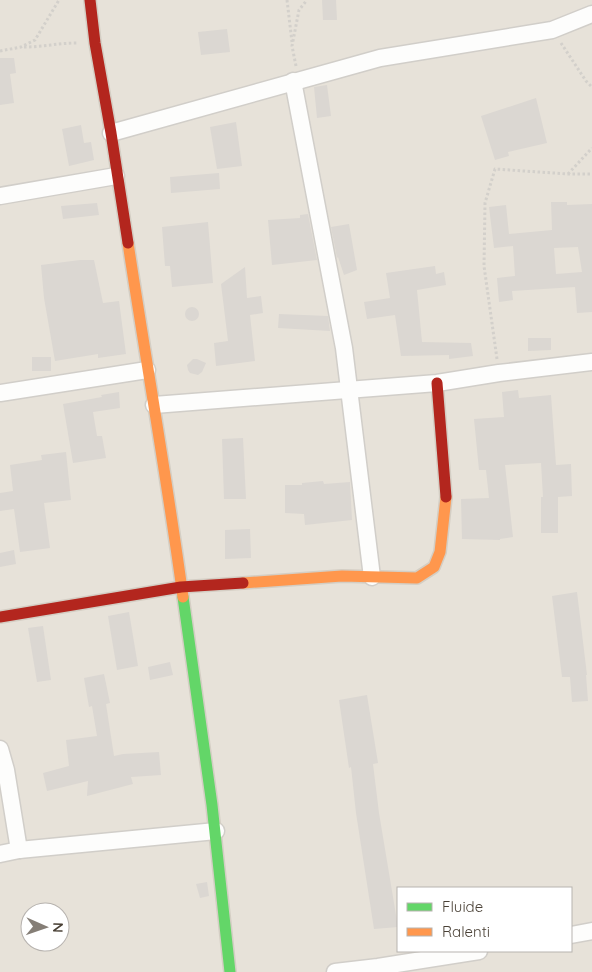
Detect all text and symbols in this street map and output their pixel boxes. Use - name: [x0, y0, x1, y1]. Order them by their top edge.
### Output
- legend: [397, 887, 572, 952]
- text: Fluide: [442, 897, 483, 916]
- north arrow: [20, 902, 70, 952]
- text: N: [49, 922, 67, 933]
- text: Ralenti: [442, 922, 490, 941]

